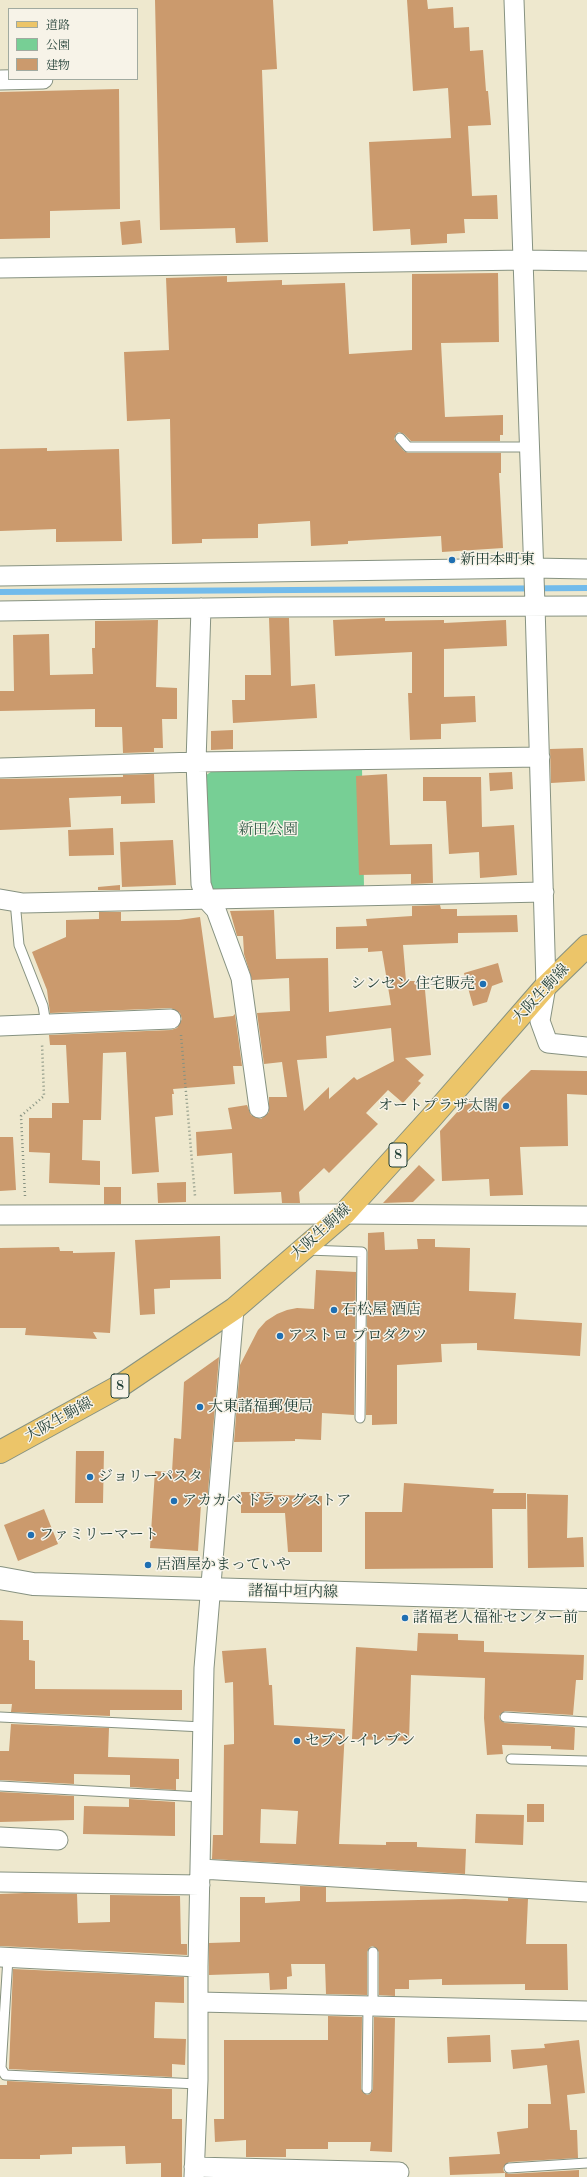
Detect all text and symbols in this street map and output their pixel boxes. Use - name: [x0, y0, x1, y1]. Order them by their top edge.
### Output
- legend: [8, 8, 138, 80]
- text: 道路: [46, 20, 70, 32]
- text: 公園: [46, 40, 70, 52]
- text: 建物: [46, 60, 70, 72]
- place label: 新田本町東: [460, 551, 535, 569]
- marker: 新田本町東: [447, 555, 457, 565]
- park label: 新田公園: [238, 821, 298, 839]
- street label: 大阪生駒線: [509, 960, 573, 1028]
- place label: シンセン 住宅販売: [351, 975, 475, 993]
- marker: シンセン 住宅販売: [478, 979, 488, 989]
- place label: オートプラザ太閤: [378, 1097, 498, 1115]
- marker: オートプラザ太閤: [501, 1101, 511, 1111]
- road number: 8: [389, 1143, 407, 1167]
- street label: 大阪生駒線: [287, 1200, 355, 1264]
- place label: 石松屋 酒店: [342, 1301, 421, 1319]
- marker: 石松屋 酒店: [329, 1305, 339, 1315]
- place label: アストロ プロダクツ: [288, 1327, 427, 1345]
- marker: アストロ プロダクツ: [275, 1331, 285, 1341]
- road number: 8: [111, 1374, 129, 1398]
- street label: 大阪生駒線: [22, 1394, 96, 1446]
- place label: 大東諸福郵便局: [208, 1398, 313, 1416]
- marker: 大東諸福郵便局: [195, 1402, 205, 1412]
- place label: ジョリーパスタ: [98, 1468, 203, 1486]
- marker: ジョリーパスタ: [85, 1472, 95, 1482]
- place label: アカカベ ドラッグストア: [182, 1492, 351, 1510]
- marker: アカカベ ドラッグストア: [169, 1496, 179, 1506]
- place label: ファミリーマート: [39, 1526, 159, 1544]
- marker: ファミリーマート: [26, 1530, 36, 1540]
- place label: 居酒屋かまっていや: [156, 1556, 291, 1574]
- marker: 居酒屋かまっていや: [143, 1560, 153, 1570]
- street label: 諸福中垣内線: [248, 1582, 338, 1602]
- place label: 諸福老人福祉センター前: [413, 1609, 578, 1627]
- marker: 諸福老人福祉センター前: [400, 1613, 410, 1623]
- place label: セブン-イレブン: [305, 1732, 416, 1750]
- marker: セブン-イレブン: [292, 1736, 302, 1746]

